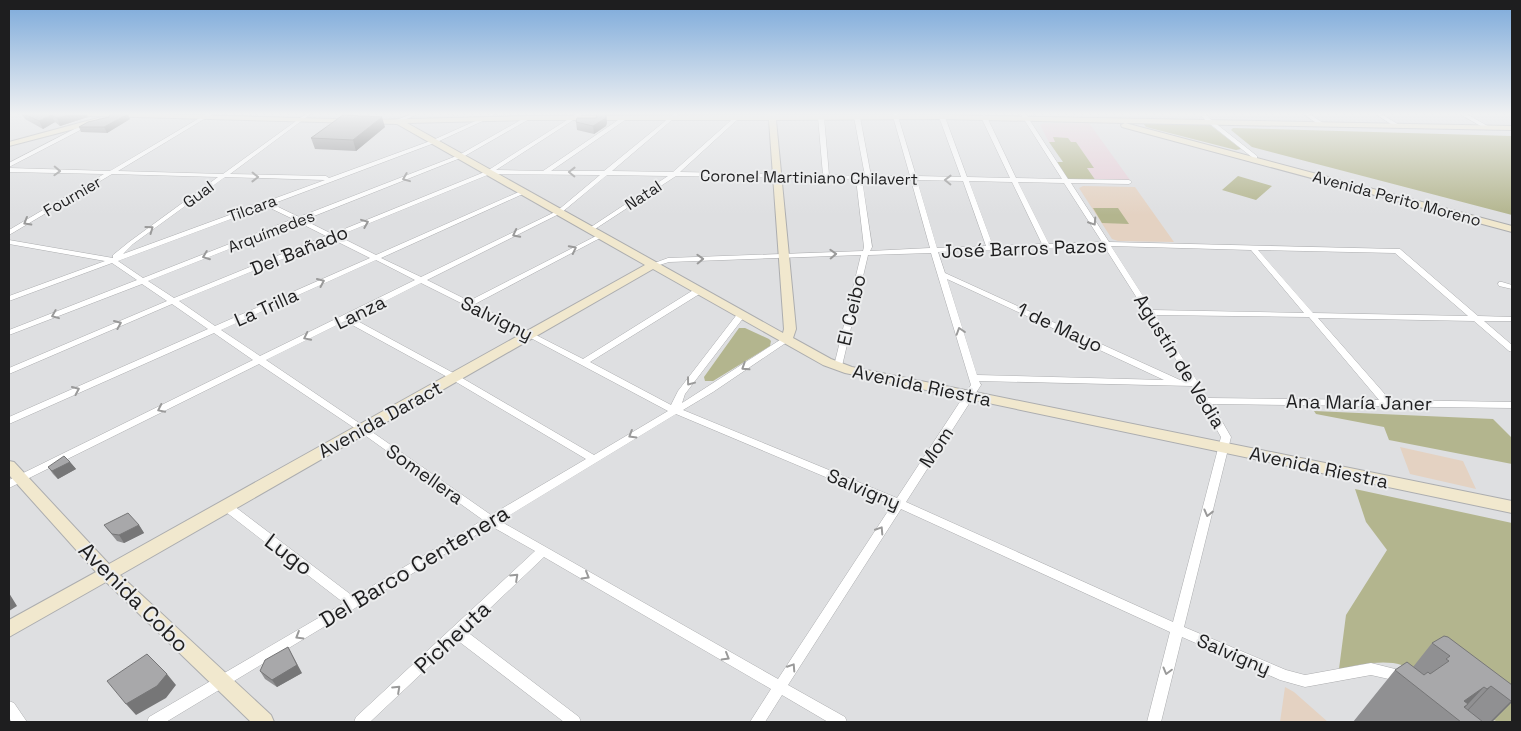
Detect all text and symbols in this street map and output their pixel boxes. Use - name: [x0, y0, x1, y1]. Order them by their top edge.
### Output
- street label: Coronel Martiniano Chilavert: [700, 165, 918, 190]
- one-way arrow: [54, 166, 62, 177]
- street label: Avenida Perito Moreno: [1310, 166, 1483, 231]
- one-way arrow: [568, 167, 576, 177]
- street label: Fournier: [40, 171, 105, 221]
- one-way arrow: [402, 171, 411, 182]
- one-way arrow: [252, 172, 259, 182]
- one-way arrow: [943, 175, 951, 185]
- street label: Gual: [179, 176, 218, 213]
- street label: Natal: [621, 176, 666, 215]
- street label: Tilcara: [225, 190, 280, 227]
- street label: Arquímedes: [225, 205, 318, 258]
- one-way arrow: [24, 215, 33, 225]
- one-way arrow: [1087, 216, 1096, 226]
- one-way arrow: [360, 218, 369, 229]
- street label: Del Bañado: [247, 220, 352, 281]
- one-way arrow: [144, 227, 153, 235]
- one-way arrow: [512, 228, 521, 238]
- street label: José Barros Pazos: [941, 233, 1107, 264]
- one-way arrow: [568, 245, 577, 255]
- one-way arrow: [830, 249, 838, 259]
- one-way arrow: [202, 250, 211, 260]
- one-way arrow: [697, 253, 705, 264]
- street label: El Ceibo: [831, 272, 872, 348]
- one-way arrow: [316, 278, 325, 289]
- street label: La Trilla: [230, 282, 302, 333]
- street label: Lanza: [331, 289, 390, 335]
- street label: Agustín de Vedia: [1128, 289, 1231, 433]
- street label: Salvigny: [456, 290, 537, 347]
- street label: 1 de Mayo: [1013, 297, 1107, 358]
- one-way arrow: [51, 309, 59, 319]
- one-way arrow: [113, 320, 122, 331]
- one-way arrow: [955, 328, 965, 336]
- one-way arrow: [304, 331, 313, 341]
- street label: Avenida Riestra: [850, 359, 994, 412]
- one-way arrow: [742, 360, 751, 370]
- street label: Avenida Daract: [314, 375, 447, 464]
- one-way arrow: [687, 376, 696, 386]
- one-way arrow: [71, 386, 80, 397]
- street label: Ana María Janer: [1286, 389, 1432, 416]
- one-way arrow: [158, 403, 167, 413]
- street label: Mom: [914, 422, 959, 473]
- one-way arrow: [628, 428, 637, 438]
- street label: Somellera: [381, 439, 469, 510]
- street label: Avenida Riestra: [1247, 441, 1391, 494]
- street label: Salvigny: [823, 463, 904, 516]
- street label: Del Barco Centenera: [314, 498, 514, 634]
- one-way arrow: [1203, 509, 1214, 518]
- one-way arrow: [874, 526, 883, 535]
- street label: Lugo: [259, 527, 319, 581]
- street label: Avenida Cobo: [73, 536, 195, 658]
- one-way arrow: [580, 569, 589, 579]
- one-way arrow: [510, 574, 519, 583]
- street label: Picheuta: [408, 594, 496, 679]
- street label: Salvigny: [1193, 628, 1274, 681]
- one-way arrow: [295, 629, 304, 639]
- one-way arrow: [721, 651, 730, 661]
- one-way arrow: [786, 663, 796, 672]
- one-way arrow: [1162, 666, 1173, 675]
- one-way arrow: [391, 686, 400, 695]

